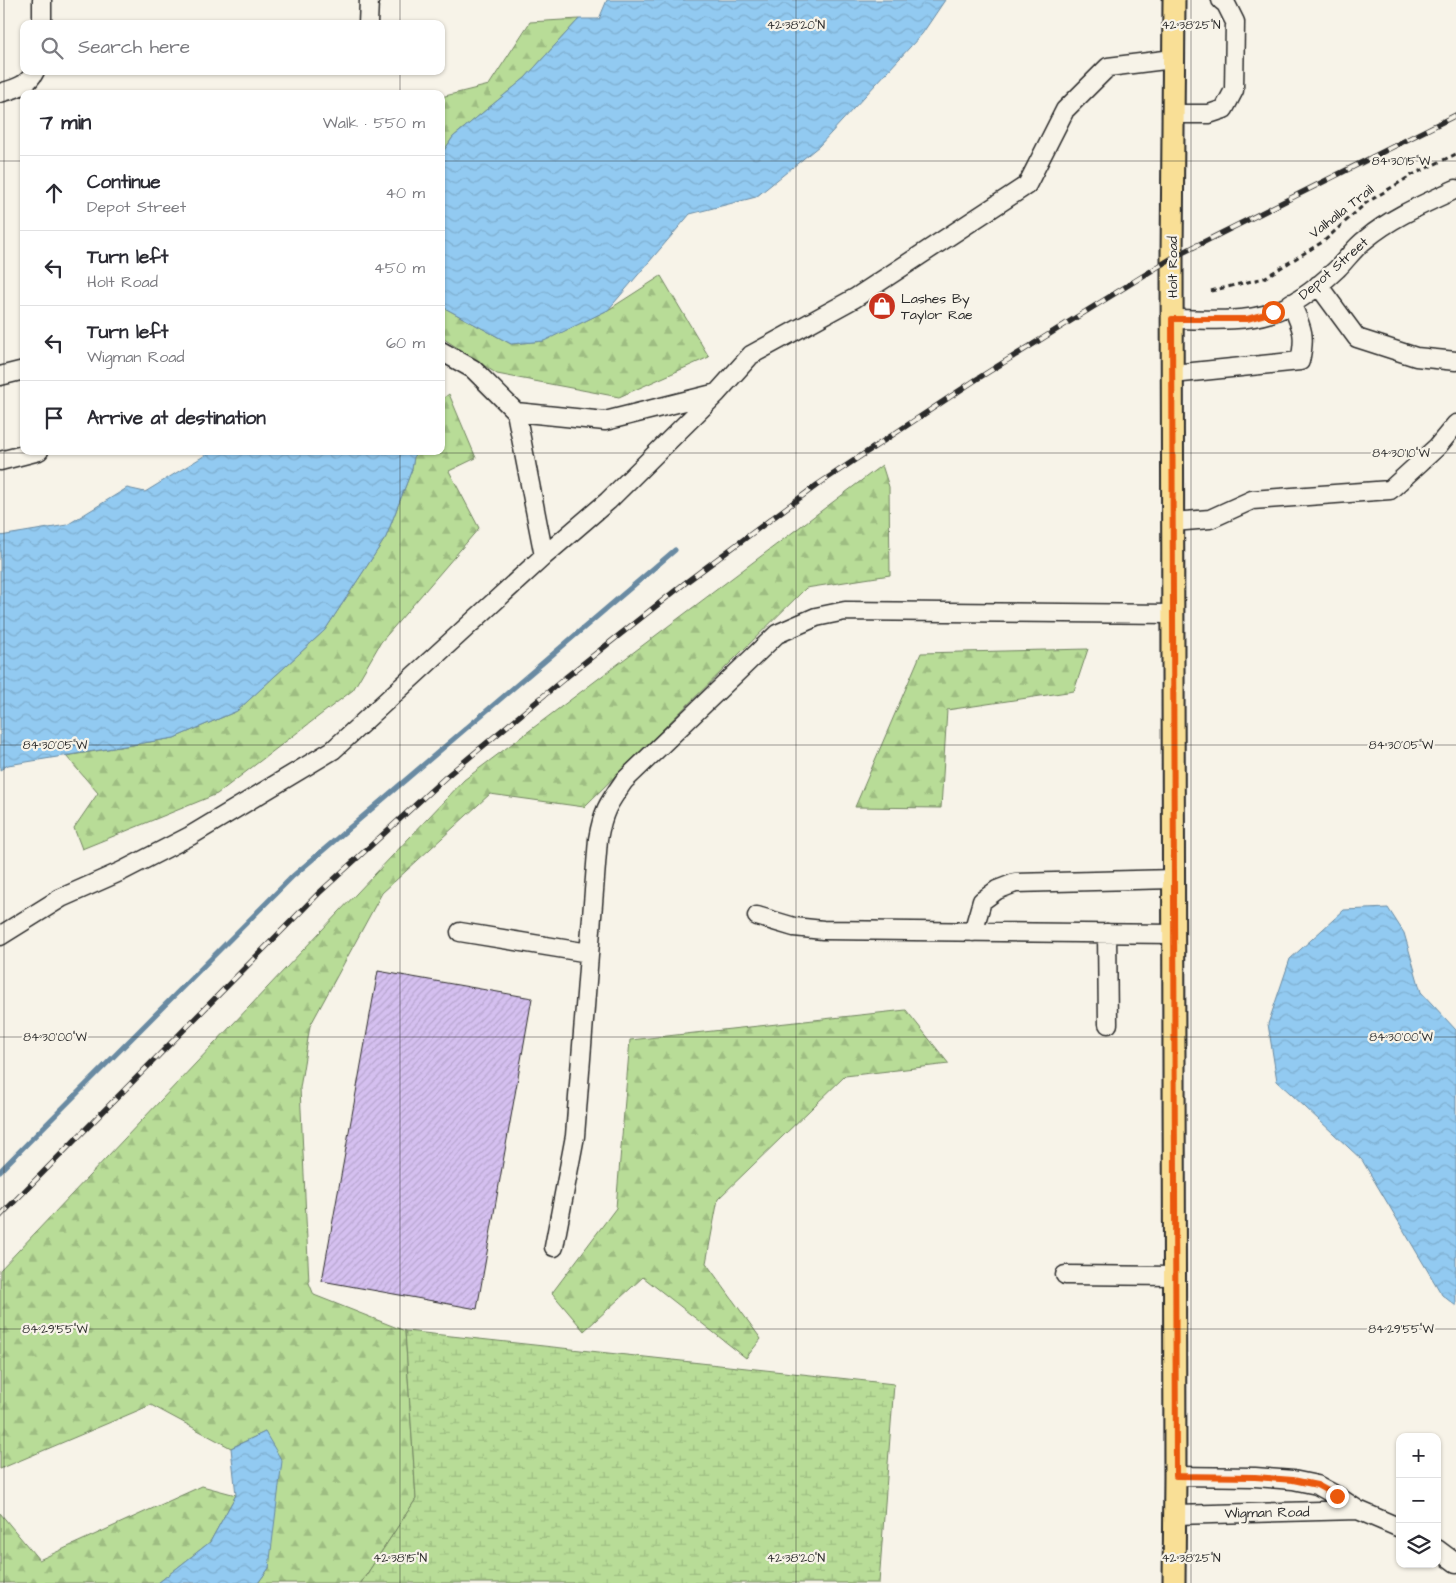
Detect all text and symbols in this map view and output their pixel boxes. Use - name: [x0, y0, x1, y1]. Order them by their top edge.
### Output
- text: 42°38'20"N: [767, 17, 826, 34]
- text: 42°38'25"N: [1161, 17, 1221, 34]
- search box: [20, 20, 445, 75]
- icon: search: [38, 34, 66, 62]
- text: Search here: [78, 34, 190, 61]
- text: 7 min: [40, 108, 91, 137]
- text: Walk · 550 m: [323, 112, 425, 134]
- text: 84°30'15"W: [1372, 153, 1431, 170]
- text: Continue: [87, 169, 161, 196]
- icon: ahead: [40, 179, 68, 207]
- street label: Valhalla Trail: [1305, 180, 1378, 243]
- text: 40 m: [385, 182, 425, 204]
- text: Depot Street: [87, 196, 186, 218]
- street label: Depot Street: [1294, 233, 1373, 305]
- street label: Holt Road: [1163, 236, 1183, 298]
- text: Turn left: [87, 244, 168, 271]
- icon: left: [40, 254, 68, 282]
- text: 450 m: [374, 257, 425, 279]
- text: Holt Road: [87, 271, 158, 293]
- place label: Lashes By Taylor Rae: [901, 289, 973, 325]
- shop icon: Lashes By Taylor Rae: [867, 291, 897, 321]
- route start: [1262, 301, 1285, 324]
- text: Turn left: [87, 319, 168, 346]
- icon: left: [40, 329, 68, 357]
- text: 60 m: [386, 332, 425, 354]
- text: Wigman Road: [87, 346, 184, 368]
- icon: arrive: [40, 404, 68, 432]
- text: Arrive at destination: [87, 405, 266, 432]
- text: 84°30'10"W: [1372, 445, 1430, 462]
- text: 84°30'05"W: [23, 737, 88, 754]
- text: 84°30'05"W: [1369, 737, 1434, 754]
- text: 84°30'00"W: [23, 1029, 87, 1046]
- text: 84°30'00"W: [1369, 1029, 1433, 1046]
- text: 84°29'55"W: [22, 1321, 88, 1338]
- text: 84°29'55"W: [1368, 1321, 1434, 1338]
- map controls: [1396, 1433, 1441, 1568]
- button: +: [1396, 1433, 1441, 1478]
- button: −: [1396, 1478, 1441, 1523]
- route end: [1326, 1485, 1349, 1508]
- street label: Wigman Road: [1224, 1502, 1310, 1524]
- button: layers: [1396, 1523, 1441, 1568]
- text: 42°38'15"N: [373, 1550, 427, 1567]
- text: 42°38'20"N: [767, 1550, 826, 1567]
- text: 42°38'25"N: [1161, 1550, 1221, 1567]

